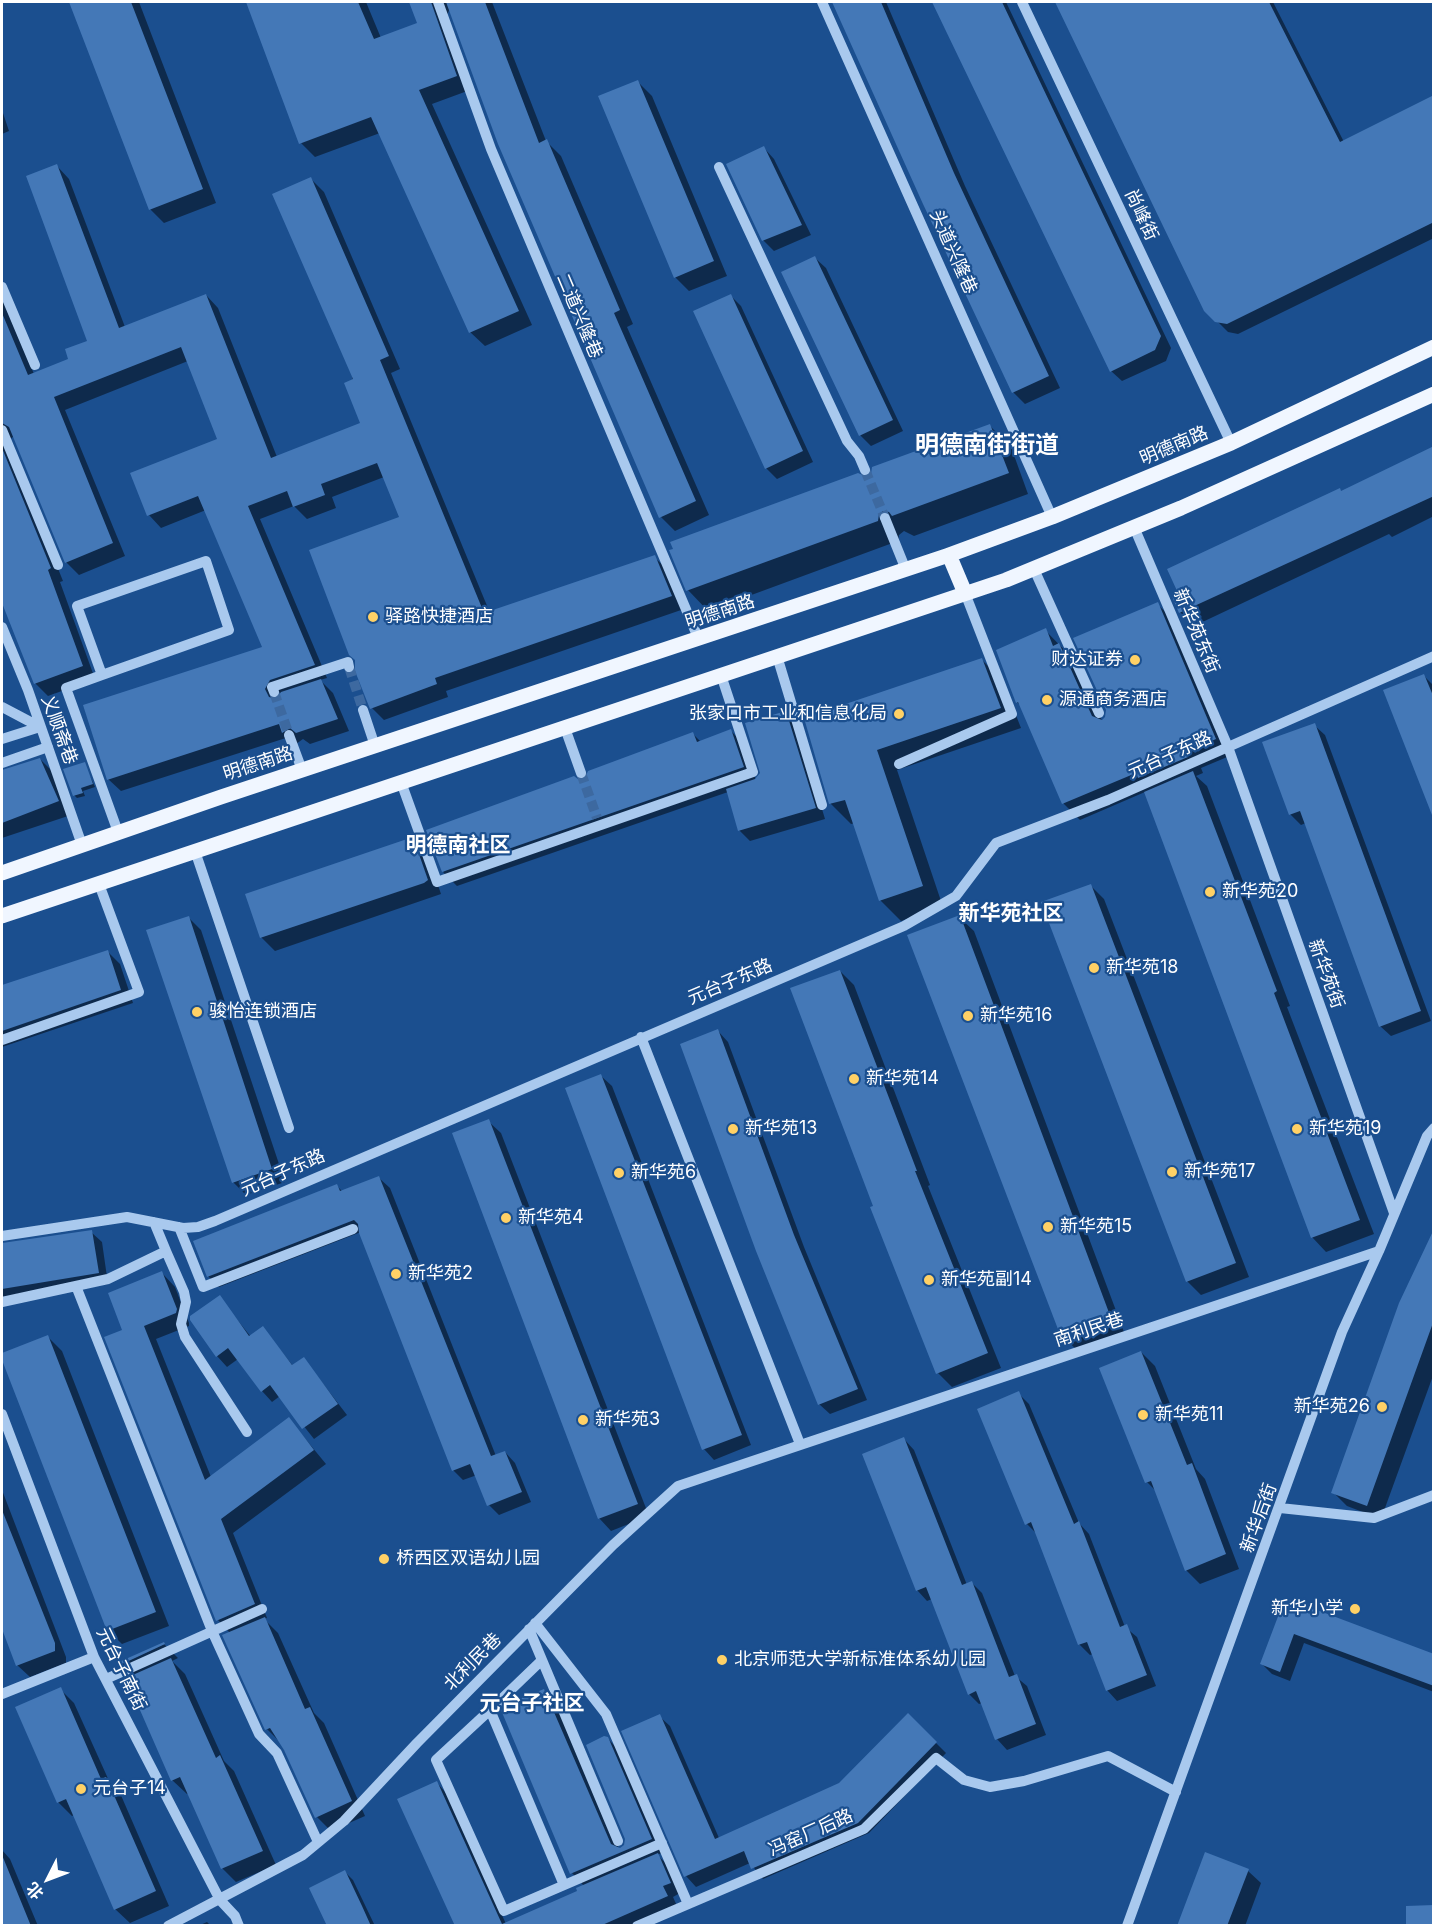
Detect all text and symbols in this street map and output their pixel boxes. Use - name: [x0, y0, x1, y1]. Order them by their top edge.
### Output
- street label: 尚峰街: [1120, 186, 1162, 244]
- street label: 头道兴隆巷: [925, 206, 981, 298]
- street label: 二道兴隆巷: [551, 270, 607, 362]
- street label: 明德南路: [1137, 422, 1211, 470]
- district label: 明德南街街道: [915, 432, 1059, 460]
- street label: 新华苑东街: [1168, 585, 1224, 677]
- street label: 明德南路: [682, 591, 758, 633]
- place label: 驿路快捷酒店: [385, 606, 493, 628]
- marker: 驿路快捷酒店: [366, 610, 380, 624]
- place label: 财达证券: [1051, 649, 1123, 671]
- marker: 财达证券: [1128, 653, 1142, 667]
- place label: 源通商务酒店: [1059, 689, 1167, 711]
- street label: 义顺斋巷: [37, 692, 81, 768]
- marker: 源通商务酒店: [1040, 693, 1054, 707]
- place label: 张家口市工业和信息化局: [689, 703, 887, 725]
- marker: 张家口市工业和信息化局: [892, 707, 906, 721]
- street label: 元台子东路: [1124, 727, 1216, 783]
- street label: 明德南路: [220, 743, 296, 785]
- district label: 明德南社区: [406, 833, 510, 859]
- place label: 新华苑20: [1222, 881, 1298, 903]
- marker: 新华苑20: [1203, 885, 1217, 899]
- district label: 新华苑社区: [959, 901, 1063, 927]
- street label: 新华苑街: [1304, 936, 1348, 1012]
- street label: 元台子东路: [684, 954, 776, 1010]
- place label: 新华苑18: [1106, 957, 1178, 979]
- marker: 新华苑18: [1087, 961, 1101, 975]
- place label: 骏怡连锁酒店: [209, 1001, 317, 1023]
- marker: 骏怡连锁酒店: [190, 1005, 204, 1019]
- place label: 新华苑16: [980, 1005, 1052, 1027]
- marker: 新华苑16: [961, 1009, 975, 1023]
- place label: 新华苑14: [866, 1068, 939, 1090]
- marker: 新华苑14: [847, 1072, 861, 1086]
- place label: 新华苑13: [745, 1118, 817, 1140]
- place label: 新华苑19: [1309, 1118, 1381, 1140]
- marker: 新华苑13: [726, 1122, 740, 1136]
- marker: 新华苑19: [1290, 1122, 1304, 1136]
- street label: 元台子东路: [237, 1145, 329, 1201]
- place label: 新华苑17: [1184, 1161, 1256, 1183]
- place label: 新华苑6: [631, 1162, 696, 1184]
- marker: 新华苑17: [1165, 1165, 1179, 1179]
- marker: 新华苑6: [612, 1166, 626, 1180]
- place label: 新华苑4: [518, 1207, 584, 1229]
- marker: 新华苑4: [499, 1211, 513, 1225]
- place label: 新华苑15: [1060, 1216, 1132, 1238]
- marker: 新华苑15: [1041, 1220, 1055, 1234]
- place label: 新华苑2: [408, 1263, 473, 1285]
- marker: 新华苑2: [389, 1267, 403, 1281]
- place label: 新华苑副14: [941, 1269, 1032, 1291]
- marker: 新华苑副14: [922, 1273, 936, 1287]
- street label: 南利民巷: [1051, 1309, 1127, 1351]
- place label: 新华苑26: [1294, 1396, 1370, 1418]
- marker: 新华苑26: [1375, 1400, 1389, 1414]
- place label: 新华苑11: [1155, 1404, 1224, 1426]
- marker: 新华苑11: [1136, 1408, 1150, 1422]
- place label: 新华苑3: [595, 1409, 660, 1431]
- marker: 新华苑3: [576, 1413, 590, 1427]
- street label: 新华后街: [1237, 1480, 1281, 1556]
- place label: 桥西区双语幼儿园: [396, 1548, 540, 1570]
- marker: 桥西区双语幼儿园: [377, 1552, 391, 1566]
- place label: 新华小学: [1271, 1598, 1343, 1620]
- marker: 新华小学: [1348, 1602, 1362, 1616]
- street label: 元台子南街: [92, 1624, 150, 1714]
- street label: 北利民巷: [440, 1629, 506, 1695]
- place label: 北京师范大学新标准体系幼儿园: [734, 1649, 986, 1671]
- marker: 北京师范大学新标准体系幼儿园: [715, 1653, 729, 1667]
- district label: 元台子社区: [480, 1691, 584, 1717]
- place label: 元台子14: [93, 1778, 166, 1800]
- marker: 元台子14: [74, 1782, 88, 1796]
- street label: 冯窑厂后路: [765, 1805, 857, 1861]
- north arrow: [18, 1849, 78, 1909]
- text: 北: [22, 1878, 47, 1904]

